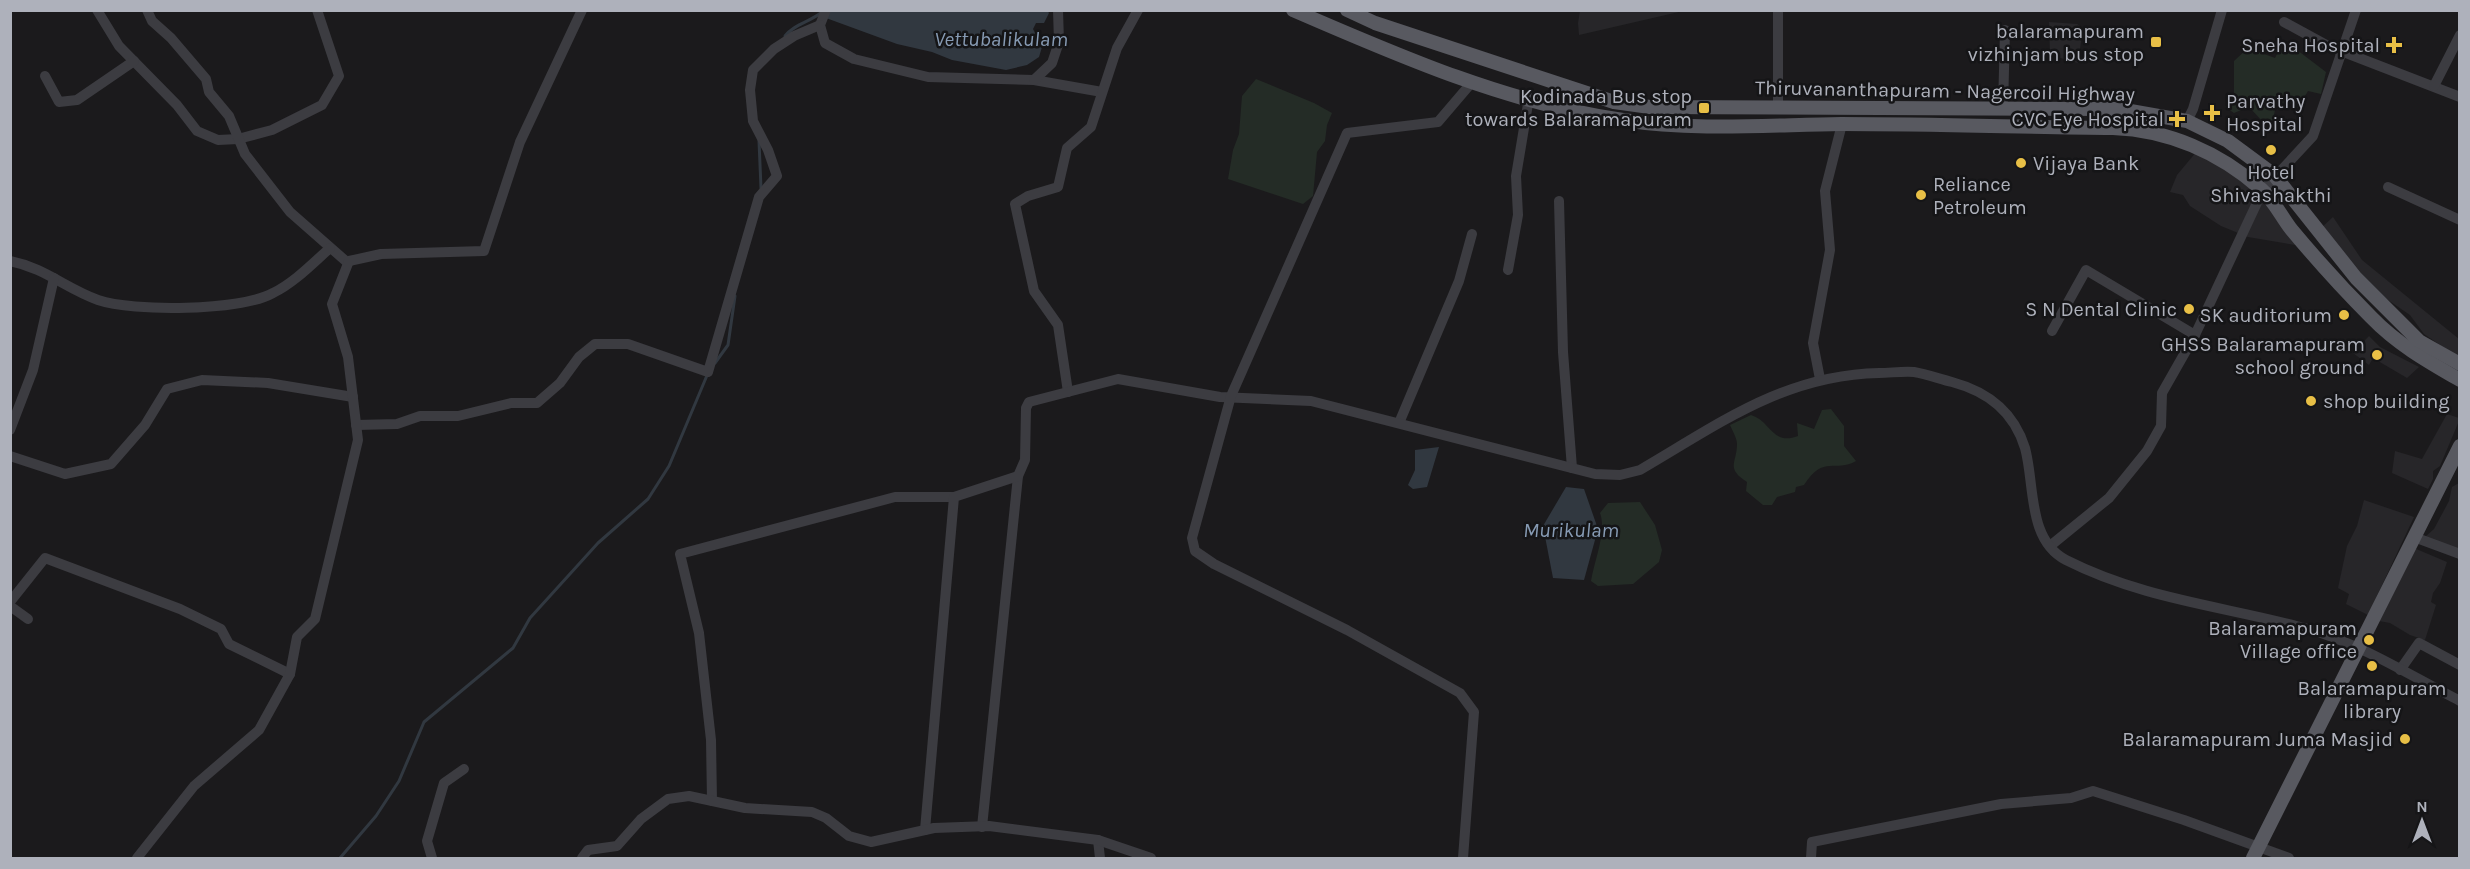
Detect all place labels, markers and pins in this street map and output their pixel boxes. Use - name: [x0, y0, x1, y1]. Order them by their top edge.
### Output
- place label: balaramapuram vizhinjam bus stop: [1968, 20, 2144, 66]
- place label: Sneha Hospital: [2241, 34, 2380, 57]
- marker: balaramapuram vizhinjam bus stop: [2149, 35, 2163, 49]
- marker: Sneha Hospital: [2385, 36, 2403, 54]
- place label: Kodinada Bus stop towards Balaramapuram: [1465, 85, 1692, 131]
- place label: Parvathy Hospital: [2226, 90, 2305, 136]
- marker: Kodinada Bus stop towards Balaramapuram: [1697, 101, 1711, 115]
- marker: Parvathy Hospital: [2203, 104, 2221, 122]
- place label: CVC Eye Hospital: [2011, 108, 2164, 131]
- marker: CVC Eye Hospital: [2168, 110, 2186, 128]
- marker: Hotel Shivashakthi: [2264, 143, 2278, 157]
- place label: Vijaya Bank: [2033, 152, 2139, 175]
- marker: Vijaya Bank: [2014, 156, 2028, 170]
- place label: Hotel Shivashakthi: [2210, 161, 2332, 207]
- place label: Reliance Petroleum: [1933, 173, 2027, 219]
- marker: Reliance Petroleum: [1914, 188, 1928, 202]
- place label: S N Dental Clinic: [2025, 298, 2177, 321]
- marker: S N Dental Clinic: [2182, 302, 2196, 316]
- place label: SK auditorium: [2200, 304, 2332, 327]
- marker: SK auditorium: [2337, 308, 2351, 322]
- place label: GHSS Balaramapuram school ground: [2161, 333, 2365, 379]
- marker: GHSS Balaramapuram school ground: [2370, 348, 2384, 362]
- place label: shop building: [2323, 390, 2450, 413]
- marker: shop building: [2304, 394, 2318, 408]
- place label: Balaramapuram Village office: [2208, 617, 2357, 663]
- marker: Balaramapuram Village office: [2362, 633, 2376, 647]
- marker: Balaramapuram library: [2365, 659, 2379, 673]
- place label: Balaramapuram library: [2298, 677, 2446, 723]
- place label: Balaramapuram Juma Masjid: [2122, 728, 2393, 751]
- marker: Balaramapuram Juma Masjid: [2398, 732, 2412, 746]

